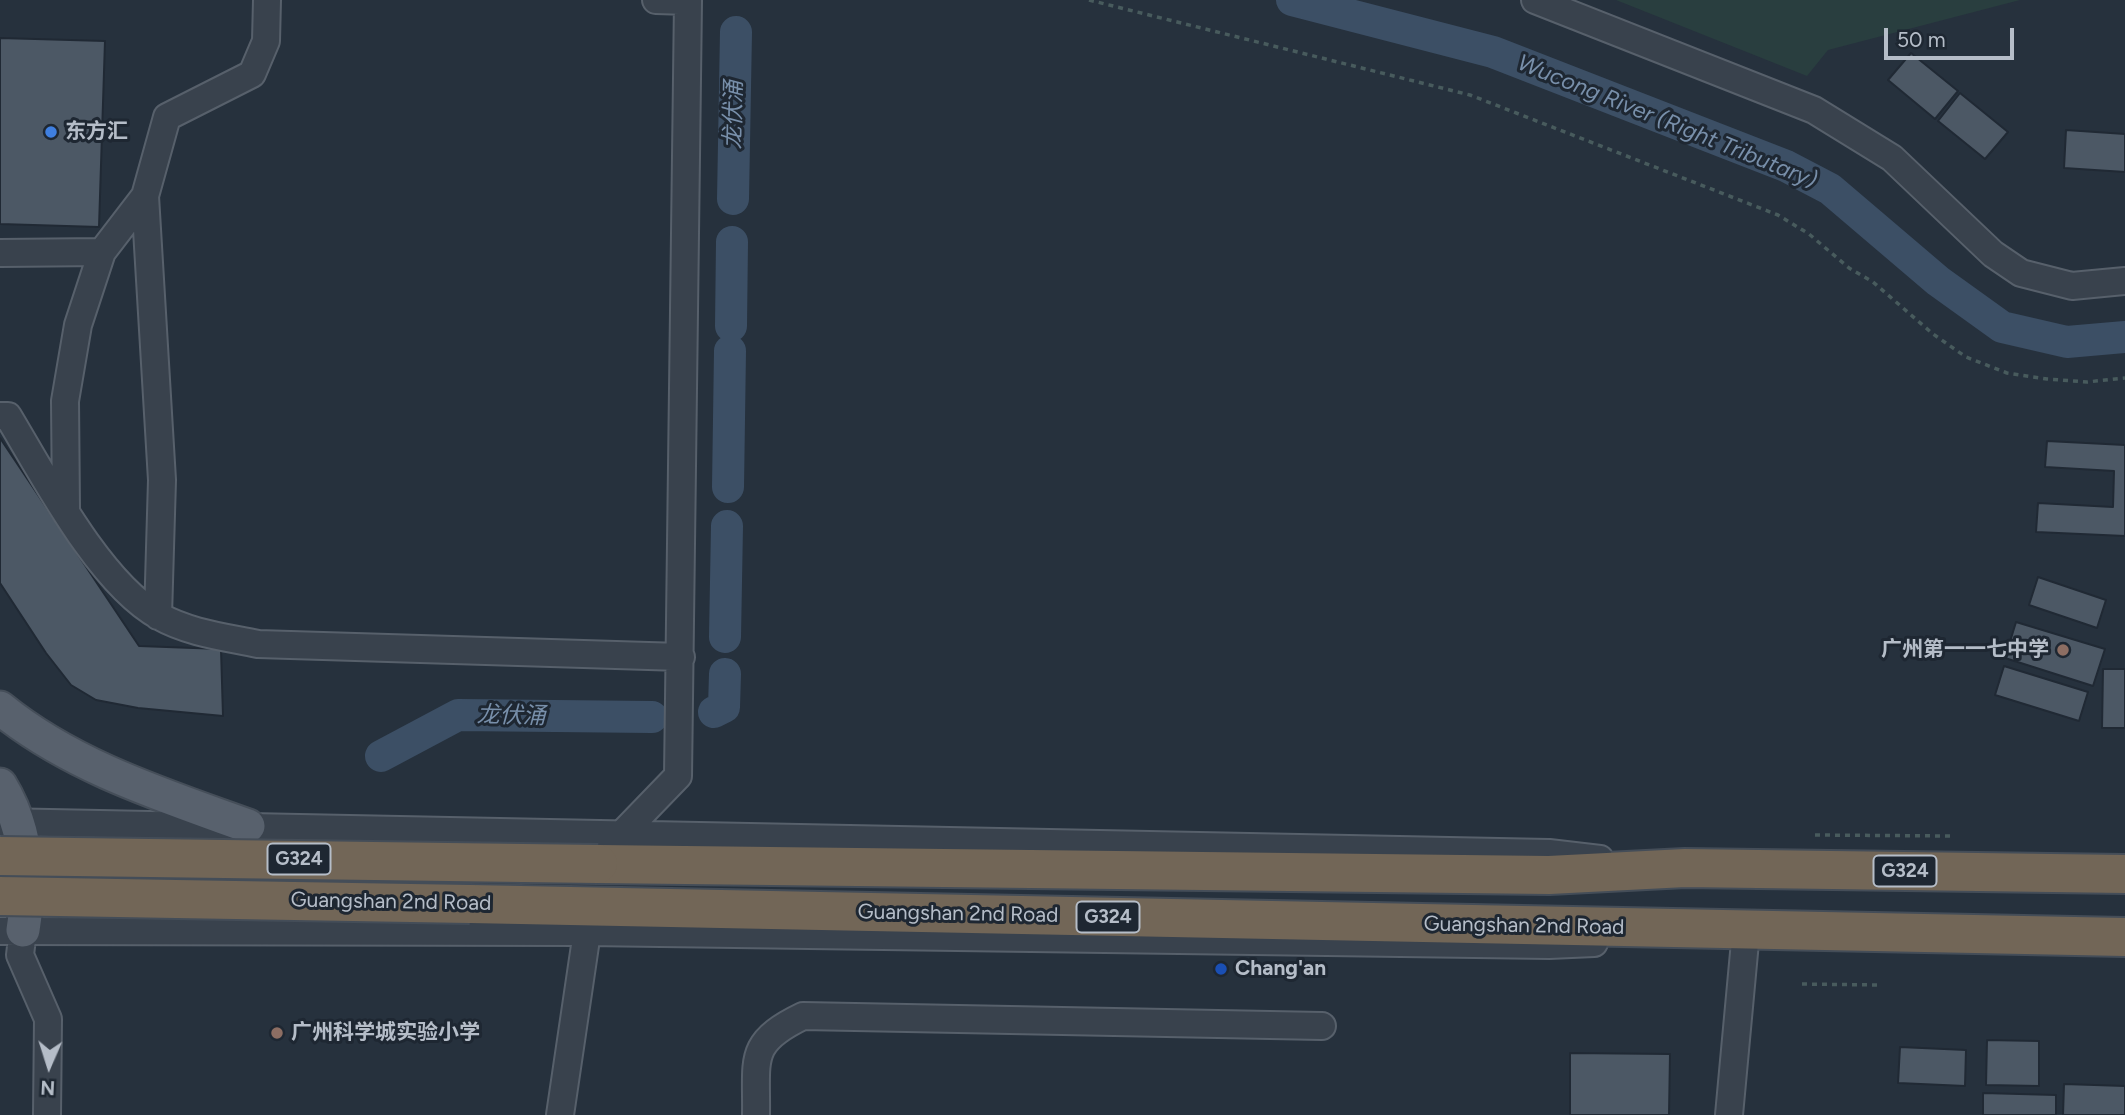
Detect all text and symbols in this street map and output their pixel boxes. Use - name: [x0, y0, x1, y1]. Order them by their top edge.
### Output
- scale bar: [1887, 14, 2016, 58]
- text: 50 m: [1897, 27, 1946, 52]
- water label: Wucong River (Right Tributary): [1513, 49, 1821, 195]
- water label: 龙伏涌: [720, 80, 748, 150]
- place label: 东方汇: [65, 119, 128, 145]
- marker: 东方汇: [43, 124, 59, 140]
- place label: 广州第一一七中学: [1881, 637, 2049, 663]
- marker: 广州第一一七中学: [2055, 642, 2071, 658]
- water label: 龙伏涌: [476, 702, 546, 730]
- road number: G324: [268, 844, 330, 874]
- road number: G324: [1874, 856, 1937, 886]
- street label: Guangshan 2nd Road: [290, 888, 492, 916]
- street label: Guangshan 2nd Road: [857, 900, 1059, 928]
- road number: G324: [1076, 902, 1140, 932]
- street label: Guangshan 2nd Road: [1423, 912, 1625, 940]
- place label: Chang'an: [1235, 956, 1326, 982]
- marker: Chang'an: [1213, 961, 1229, 977]
- place label: 广州科学城实验小学: [291, 1020, 480, 1046]
- marker: 广州科学城实验小学: [269, 1025, 285, 1041]
- north arrow: [14, 1031, 84, 1101]
- text: N: [40, 1076, 56, 1099]

